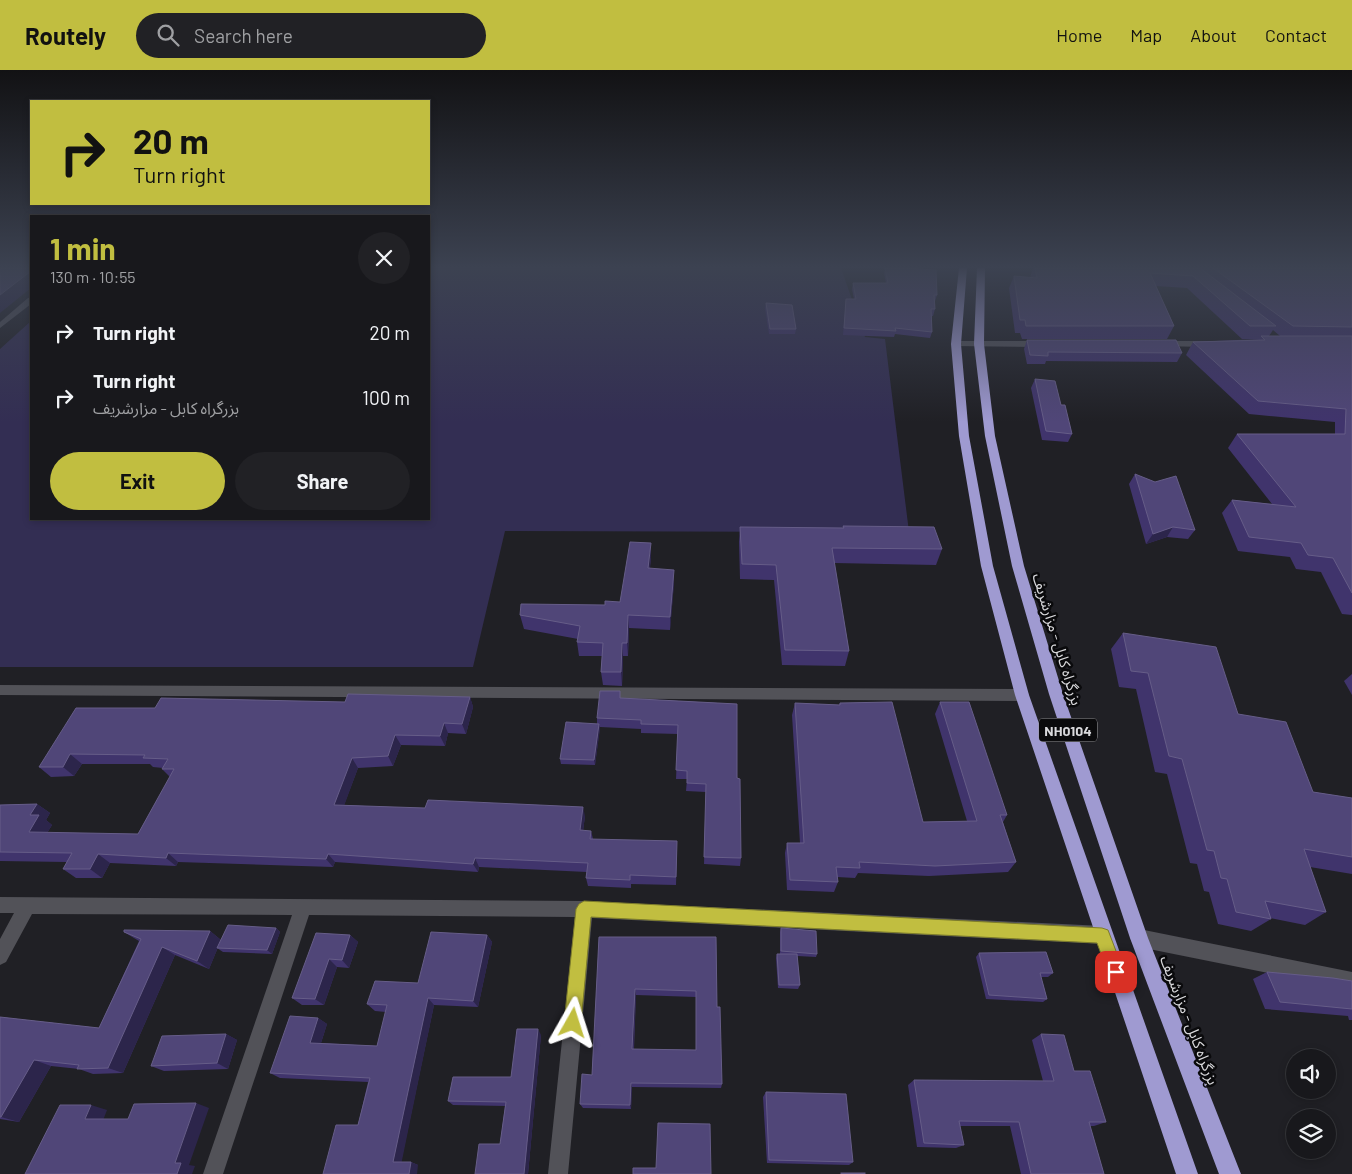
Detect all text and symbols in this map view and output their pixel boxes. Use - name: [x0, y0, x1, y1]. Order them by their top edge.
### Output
- search box: [136, 13, 486, 58]
- text: Routely: [25, 21, 106, 50]
- icon: search: [154, 21, 182, 49]
- text: Search here: [194, 24, 293, 47]
- text: Home: [1056, 24, 1102, 46]
- text: Map: [1130, 24, 1162, 46]
- text: About: [1190, 24, 1237, 46]
- text: Contact: [1265, 24, 1327, 46]
- text: 20 m: [133, 119, 209, 161]
- icon: right: [50, 120, 115, 185]
- text: Turn right: [133, 161, 226, 187]
- text: 1 min: [50, 230, 116, 266]
- button: close: [358, 232, 410, 284]
- text: 130 m · 10:55: [50, 267, 136, 286]
- icon: right: [50, 319, 78, 347]
- text: Turn right: [93, 321, 175, 344]
- text: 20 m: [370, 321, 410, 344]
- text: Turn right: [93, 369, 175, 392]
- icon: right: [50, 384, 78, 412]
- text: 100 m: [362, 386, 410, 409]
- text: بزرگراه کابل - مزارشریف: [93, 398, 239, 417]
- button: Exit: [50, 452, 225, 510]
- button: Share: [235, 452, 410, 510]
- street label: بزرگراه کابل - مزارشریف: [1028, 571, 1087, 707]
- road number: NH0104: [1039, 718, 1097, 742]
- pin: [1095, 951, 1137, 993]
- street label: بزرگراه کابل - مزارشریف: [1156, 953, 1223, 1088]
- icon: arrive: [1102, 958, 1130, 986]
- position arrow: [546, 996, 598, 1048]
- map controls: [1286, 1049, 1336, 1159]
- button: sound: [1286, 1049, 1336, 1099]
- button: layers: [1286, 1109, 1336, 1159]

